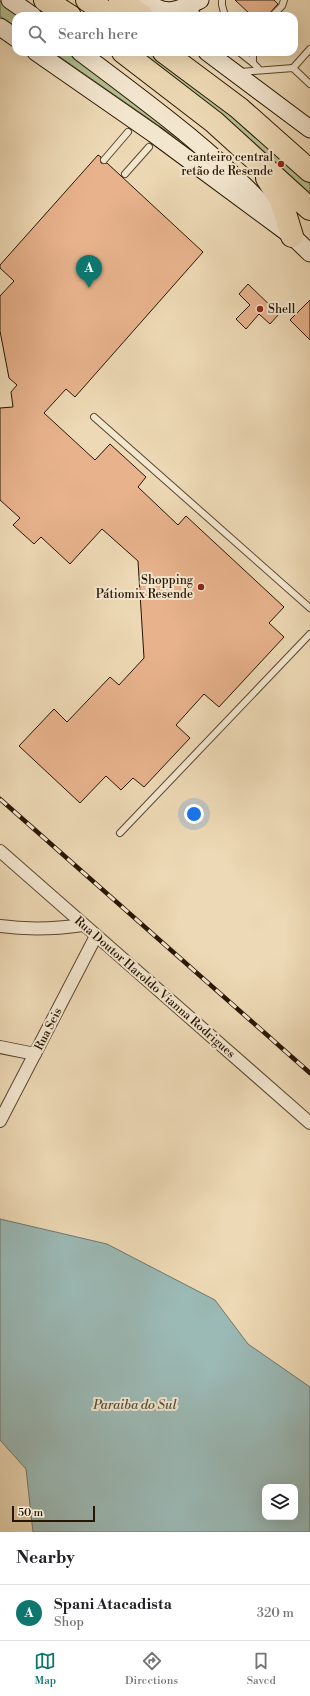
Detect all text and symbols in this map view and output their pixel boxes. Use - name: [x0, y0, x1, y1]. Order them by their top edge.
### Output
- search box: [12, 12, 298, 56]
- icon: search: [26, 23, 48, 45]
- text: Search here: [58, 25, 138, 44]
- place label: canteiro central retão de Resende: [181, 150, 273, 179]
- marker: canteiro central retão de Resende: [276, 159, 286, 169]
- pin: A: [76, 255, 102, 288]
- place label: Shell: [268, 302, 296, 317]
- marker: Shell: [255, 304, 265, 314]
- place label: Shopping Pátiomix Resende: [96, 573, 194, 602]
- marker: Shopping Pátiomix Resende: [196, 582, 206, 592]
- your location: [184, 804, 204, 824]
- street label: Rua Doutor Haroldo Vianna Rodrigues: [71, 913, 238, 1061]
- street label: Rua Seis: [31, 1005, 66, 1053]
- water label: Paraiba do Sul: [92, 1397, 178, 1413]
- map controls: [262, 1484, 298, 1520]
- button: layers: [262, 1484, 298, 1520]
- scale bar: [12, 1504, 95, 1523]
- text: 50 m: [18, 1506, 43, 1520]
- text: Nearby: [16, 1547, 75, 1569]
- text: Spani Atacadista: [54, 1595, 172, 1614]
- text: A: [24, 1605, 34, 1621]
- text: 320 m: [257, 1605, 294, 1621]
- text: Shop: [54, 1614, 84, 1630]
- tab: Map: [34, 1650, 56, 1688]
- tab: Directions: [125, 1650, 178, 1688]
- tab: Saved: [247, 1650, 276, 1688]

